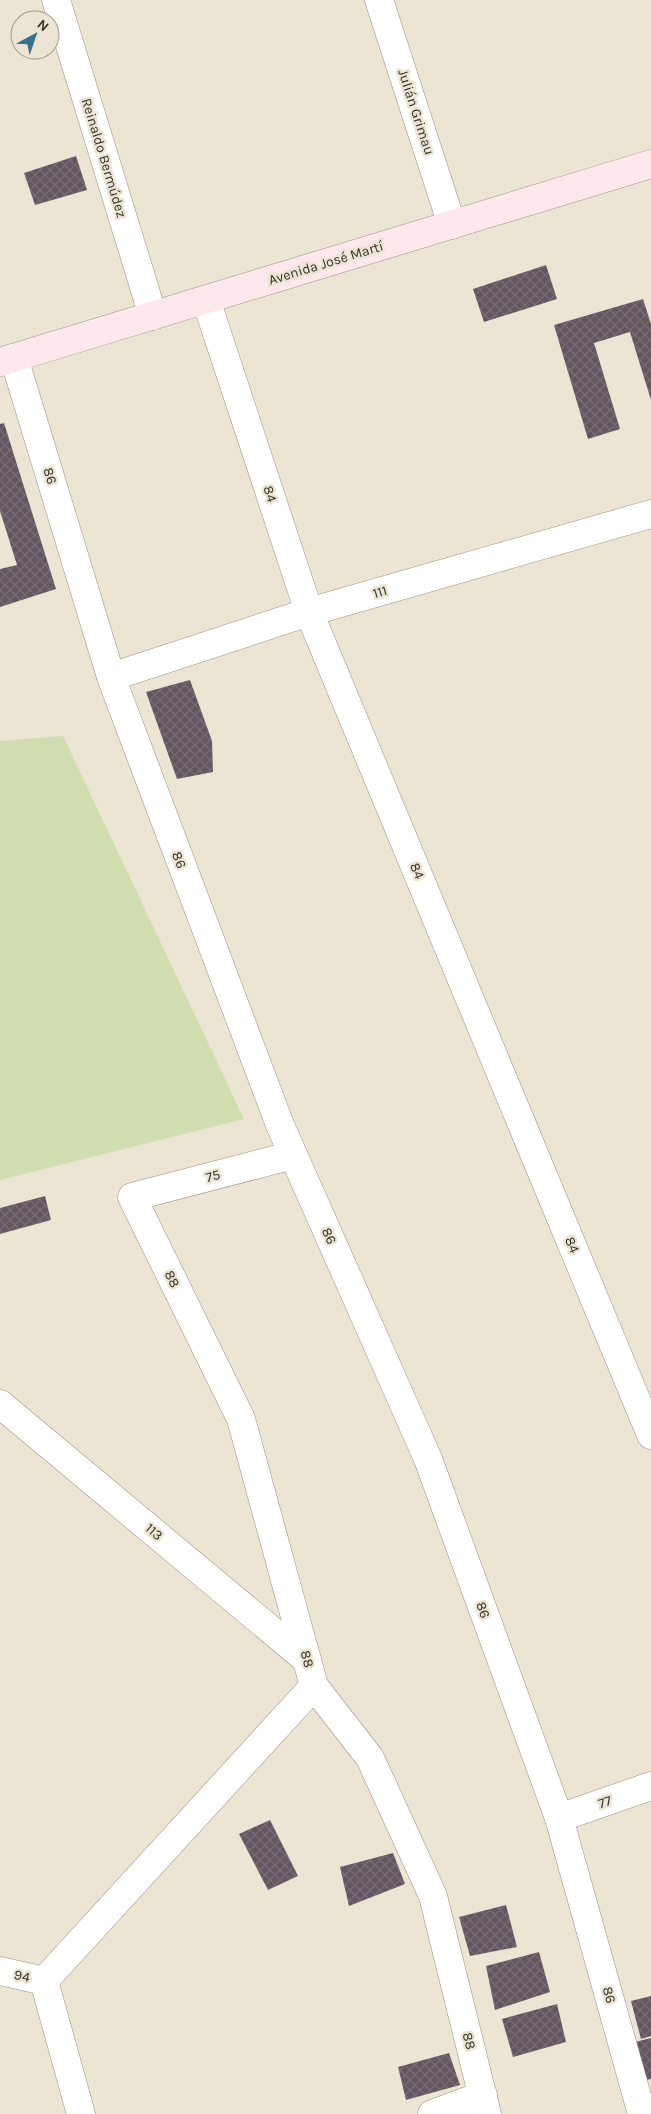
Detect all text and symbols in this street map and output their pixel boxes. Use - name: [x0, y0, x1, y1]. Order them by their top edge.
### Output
- north arrow: [10, 10, 60, 60]
- text: N: [34, 16, 52, 35]
- street label: Julián Grimau: [394, 67, 438, 157]
- street label: Reinaldo Bermúdez: [78, 96, 130, 220]
- street label: Avenida José Martí: [267, 237, 386, 289]
- street label: 86: [39, 466, 61, 486]
- street label: 84: [259, 484, 281, 505]
- street label: 111: [371, 582, 389, 602]
- street label: 86: [168, 849, 190, 871]
- street label: 84: [406, 860, 428, 882]
- street label: 75: [204, 1166, 222, 1186]
- street label: 86: [318, 1225, 340, 1247]
- street label: 84: [561, 1234, 583, 1256]
- street label: 88: [161, 1268, 183, 1290]
- street label: 113: [142, 1520, 166, 1544]
- street label: 86: [472, 1599, 494, 1621]
- street label: 88: [297, 1648, 317, 1670]
- street label: 77: [596, 1792, 614, 1812]
- street label: 94: [12, 1966, 32, 1986]
- street label: 86: [599, 1985, 619, 2005]
- street label: 88: [459, 2031, 479, 2051]

